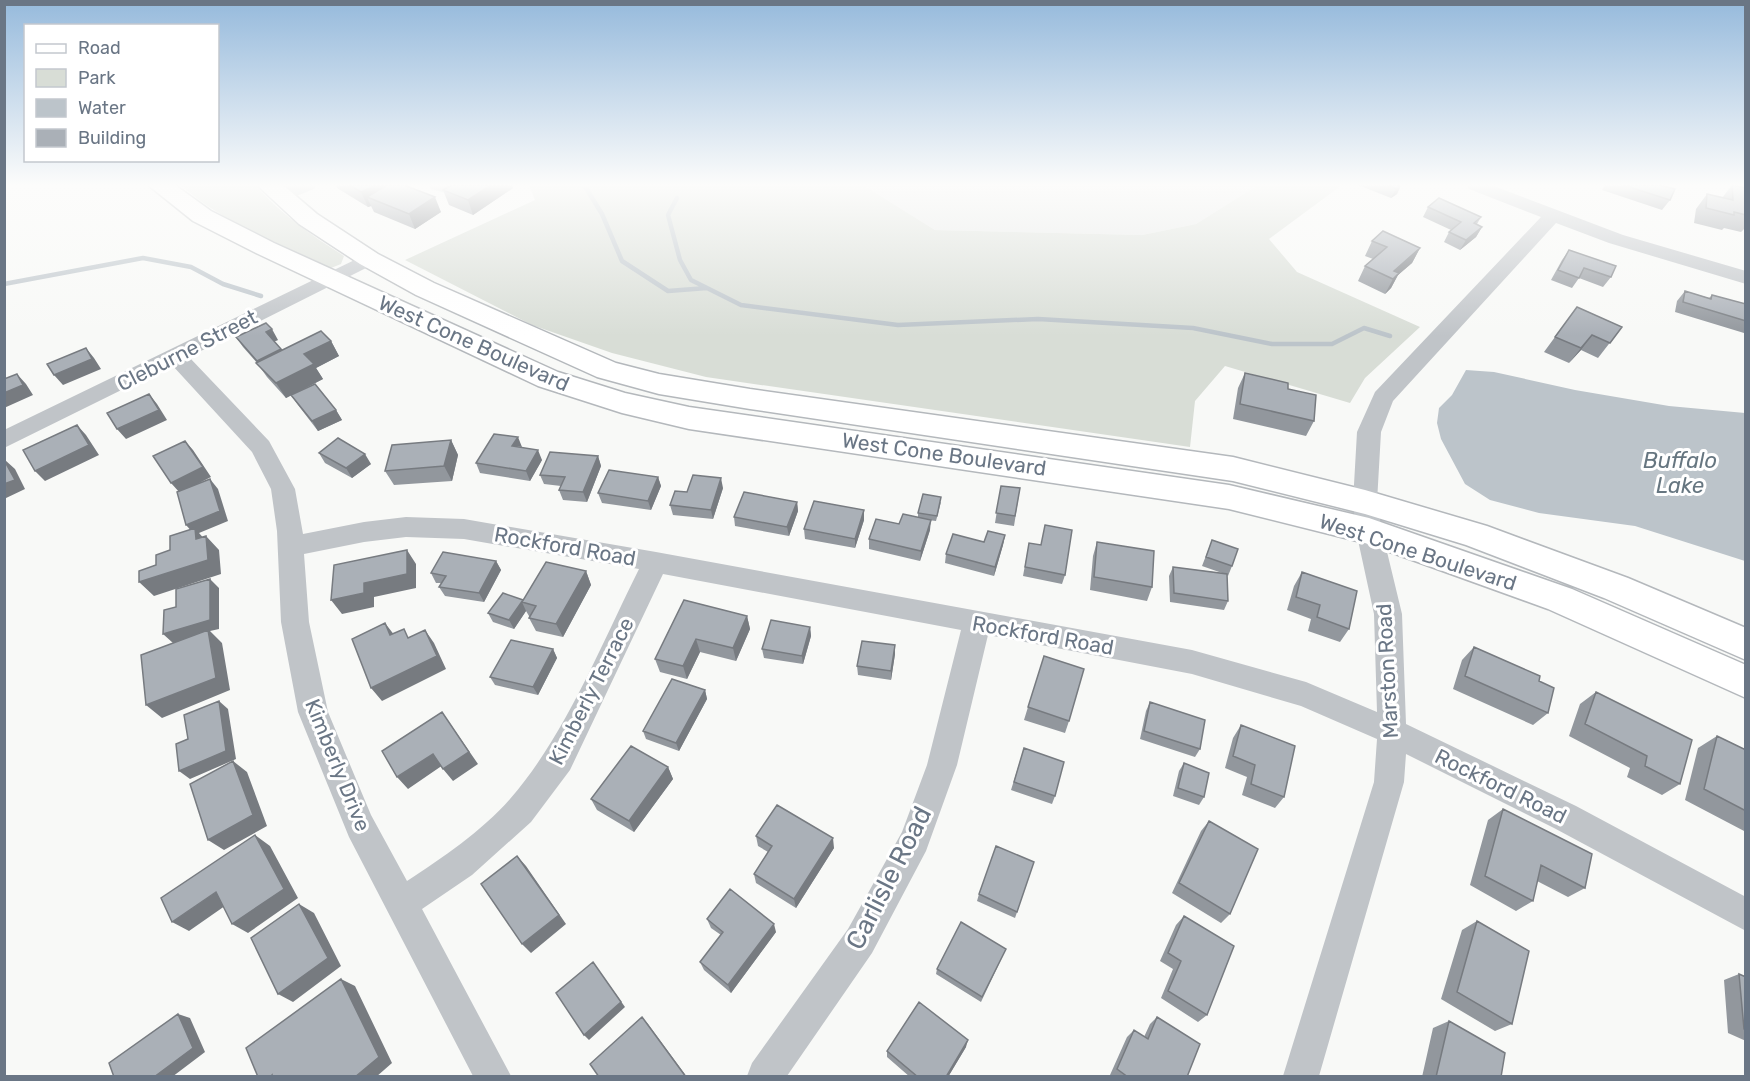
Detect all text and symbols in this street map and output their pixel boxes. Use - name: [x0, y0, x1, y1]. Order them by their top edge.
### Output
- legend: [24, 24, 219, 162]
- text: Road: [78, 37, 121, 59]
- text: Park: [78, 67, 116, 89]
- text: Water: [78, 97, 126, 119]
- text: Building: [78, 127, 146, 149]
- street label: West Cone Boulevard: [375, 290, 573, 396]
- street label: Cleburne Street: [113, 304, 261, 396]
- street label: West Cone Boulevard: [840, 427, 1048, 481]
- water label: Buffalo Lake: [1643, 447, 1717, 499]
- street label: West Cone Boulevard: [1316, 508, 1520, 596]
- street label: Rockford Road: [492, 521, 638, 571]
- street label: Marston Road: [1371, 603, 1403, 739]
- street label: Rockford Road: [970, 610, 1116, 660]
- street label: Kimberly Terrace: [543, 613, 639, 769]
- street label: Kimberly Drive: [300, 695, 376, 835]
- street label: Rockford Road: [1431, 743, 1571, 829]
- street label: Carlisle Road: [840, 801, 938, 955]

